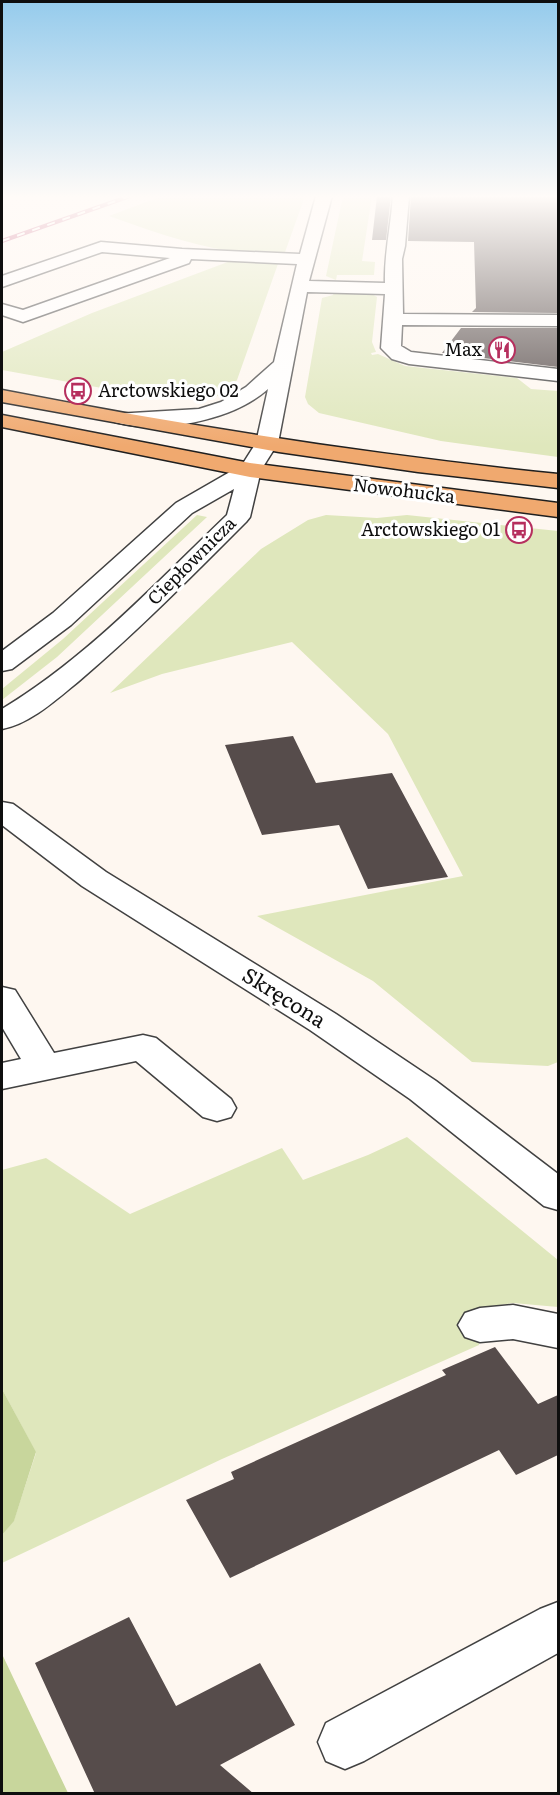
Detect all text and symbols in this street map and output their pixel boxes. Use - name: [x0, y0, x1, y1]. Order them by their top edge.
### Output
- place label: Max: [444, 335, 483, 362]
- restaurant icon: Max: [487, 335, 517, 365]
- bus stop icon: Arctowskiego 02: [63, 376, 93, 406]
- place label: Arctowskiego 02: [98, 376, 239, 403]
- street label: Nowohucka: [352, 470, 457, 509]
- street label: Ciepłownicza: [140, 509, 242, 610]
- place label: Arctowskiego 01: [361, 515, 500, 542]
- bus stop icon: Arctowskiego 01: [504, 515, 534, 545]
- street label: Skręcona: [237, 958, 334, 1034]

